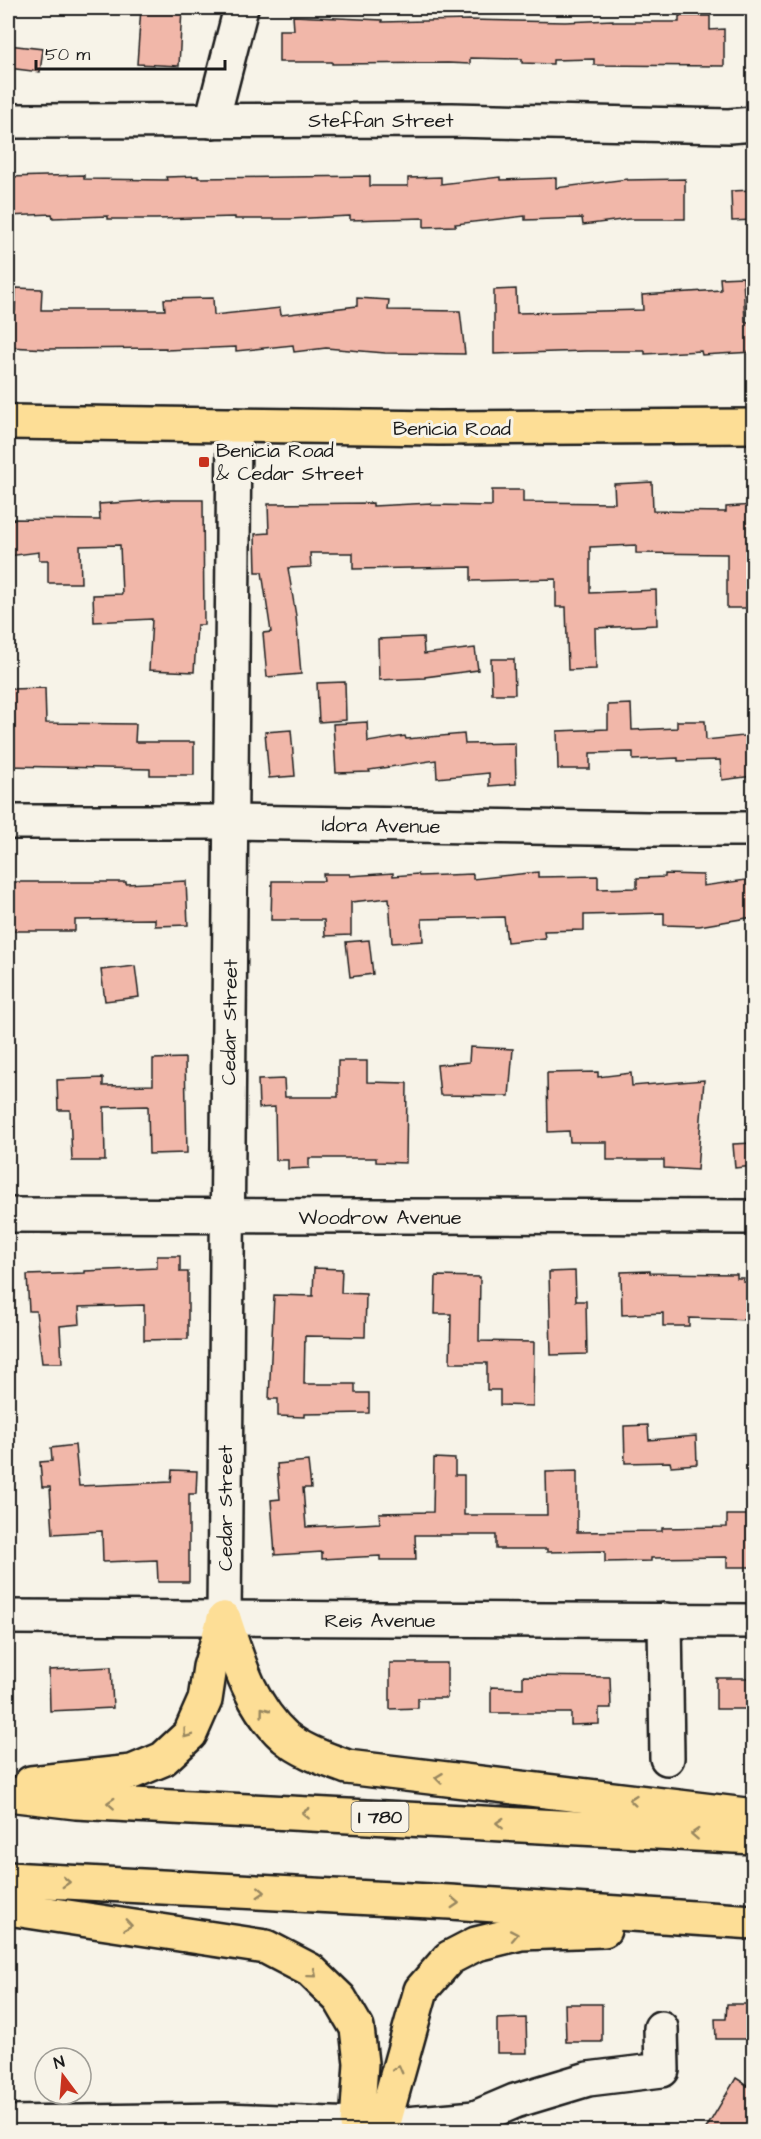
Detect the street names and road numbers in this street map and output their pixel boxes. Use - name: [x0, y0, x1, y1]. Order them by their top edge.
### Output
- street label: Steffan Street: [308, 107, 454, 135]
- street label: Benicia Road: [393, 415, 511, 443]
- street label: Idora Avenue: [321, 811, 441, 841]
- street label: Cedar Street: [215, 959, 245, 1085]
- street label: Woodrow Avenue: [298, 1204, 462, 1232]
- street label: Cedar Street: [212, 1445, 240, 1571]
- street label: Reis Avenue: [324, 1607, 436, 1635]
- road number: I 780: [352, 1802, 409, 1832]

